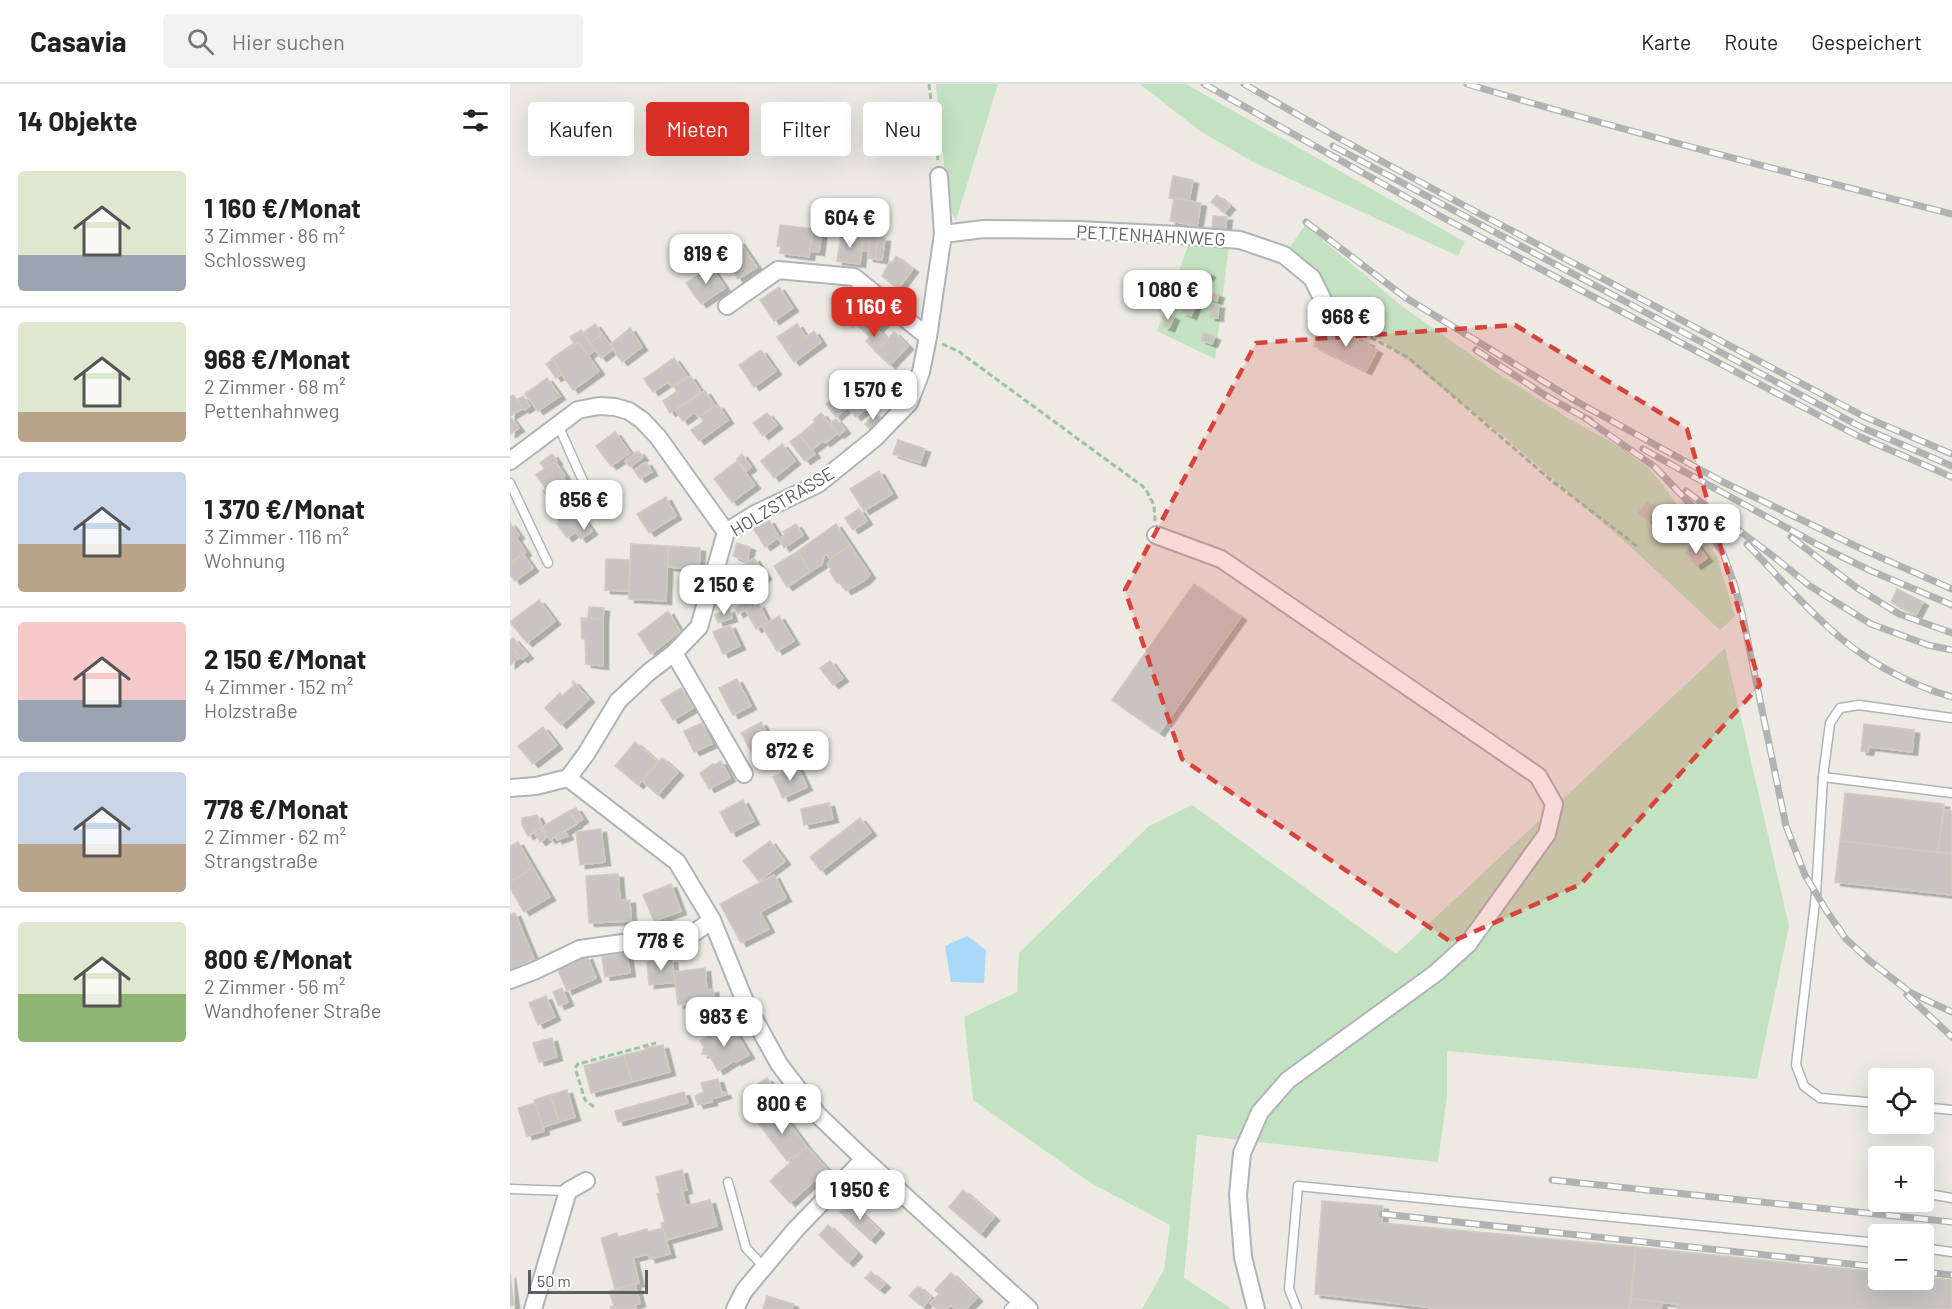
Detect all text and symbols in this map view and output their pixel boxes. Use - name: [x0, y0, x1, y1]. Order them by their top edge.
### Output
- search box: [163, 14, 583, 68]
- text: Casavia: [30, 24, 127, 58]
- icon: search: [184, 25, 217, 58]
- text: Hier suchen: [232, 28, 345, 54]
- text: Karte: [1641, 29, 1691, 54]
- text: Route: [1724, 29, 1778, 54]
- text: Gespeichert: [1811, 29, 1922, 54]
- chip: Kaufen: [528, 102, 634, 156]
- chip: Mieten: [646, 102, 749, 156]
- chip: Filter: [761, 102, 851, 156]
- chip: Neu: [863, 102, 942, 156]
- icon: filters: [459, 104, 492, 137]
- text: 14 Objekte: [18, 105, 138, 136]
- text: 1 160 €/Monat: [204, 192, 361, 223]
- icon: home: [66, 195, 138, 267]
- pin: 604 €: [808, 198, 892, 249]
- text: 604 €: [825, 205, 875, 229]
- street label: PETTENHAHNWEG: [1076, 220, 1226, 250]
- text: 3 Zimmer · 86 m²: [204, 223, 345, 247]
- pin: 819 €: [664, 234, 748, 285]
- text: 819 €: [684, 241, 728, 265]
- text: Schlossweg: [204, 247, 306, 271]
- pin: 1 080 €: [1113, 270, 1223, 321]
- text: 1 080 €: [1137, 277, 1199, 301]
- pin: 1 160 €: [819, 287, 929, 338]
- text: 1 160 €: [846, 294, 902, 318]
- pin: 968 €: [1304, 297, 1388, 348]
- text: 968 €: [1322, 304, 1370, 328]
- text: 968 €/Monat: [204, 343, 350, 374]
- icon: home: [66, 346, 138, 418]
- pin: 1 570 €: [818, 370, 928, 421]
- text: 2 Zimmer · 68 m²: [204, 374, 346, 398]
- text: 1 570 €: [843, 377, 903, 401]
- text: Pettenhahnweg: [204, 398, 340, 422]
- street label: HOLZSTRASSE: [726, 461, 838, 541]
- pin: 856 €: [542, 480, 626, 531]
- text: 856 €: [559, 487, 609, 511]
- text: 1 370 €/Monat: [204, 493, 365, 524]
- icon: home: [66, 496, 138, 568]
- pin: 1 370 €: [1641, 504, 1751, 555]
- text: 1 370 €: [1666, 511, 1726, 535]
- text: 3 Zimmer · 116 m²: [204, 524, 349, 548]
- text: Wohnung: [204, 548, 285, 572]
- pin: 2 150 €: [669, 565, 779, 616]
- text: 2 150 €: [693, 572, 755, 596]
- text: 2 150 €/Monat: [204, 643, 366, 674]
- icon: home: [66, 646, 138, 718]
- text: 4 Zimmer · 152 m²: [204, 674, 353, 698]
- text: Holzstraße: [204, 698, 298, 722]
- pin: 872 €: [748, 731, 832, 782]
- text: 872 €: [766, 738, 814, 762]
- text: 778 €/Monat: [204, 793, 348, 824]
- icon: home: [66, 796, 138, 868]
- text: 2 Zimmer · 62 m²: [204, 824, 346, 848]
- text: Strangstraße: [204, 848, 318, 872]
- pin: 778 €: [619, 921, 703, 972]
- text: 778 €: [637, 928, 685, 952]
- text: 800 €/Monat: [204, 943, 352, 974]
- icon: home: [66, 946, 138, 1018]
- text: 2 Zimmer · 56 m²: [204, 974, 346, 998]
- pin: 983 €: [682, 997, 766, 1048]
- text: Wandhofener Straße: [204, 998, 381, 1022]
- text: 983 €: [700, 1004, 748, 1028]
- map controls: [1868, 1068, 1934, 1290]
- button: locate: [1868, 1068, 1934, 1134]
- pin: 800 €: [740, 1084, 824, 1135]
- text: 800 €: [757, 1091, 807, 1115]
- button: +: [1868, 1146, 1934, 1212]
- pin: 1 950 €: [805, 1170, 915, 1221]
- text: 1 950 €: [830, 1177, 890, 1201]
- button: −: [1868, 1224, 1934, 1290]
- scale bar: [528, 1267, 648, 1294]
- text: 50 m: [537, 1271, 571, 1290]

